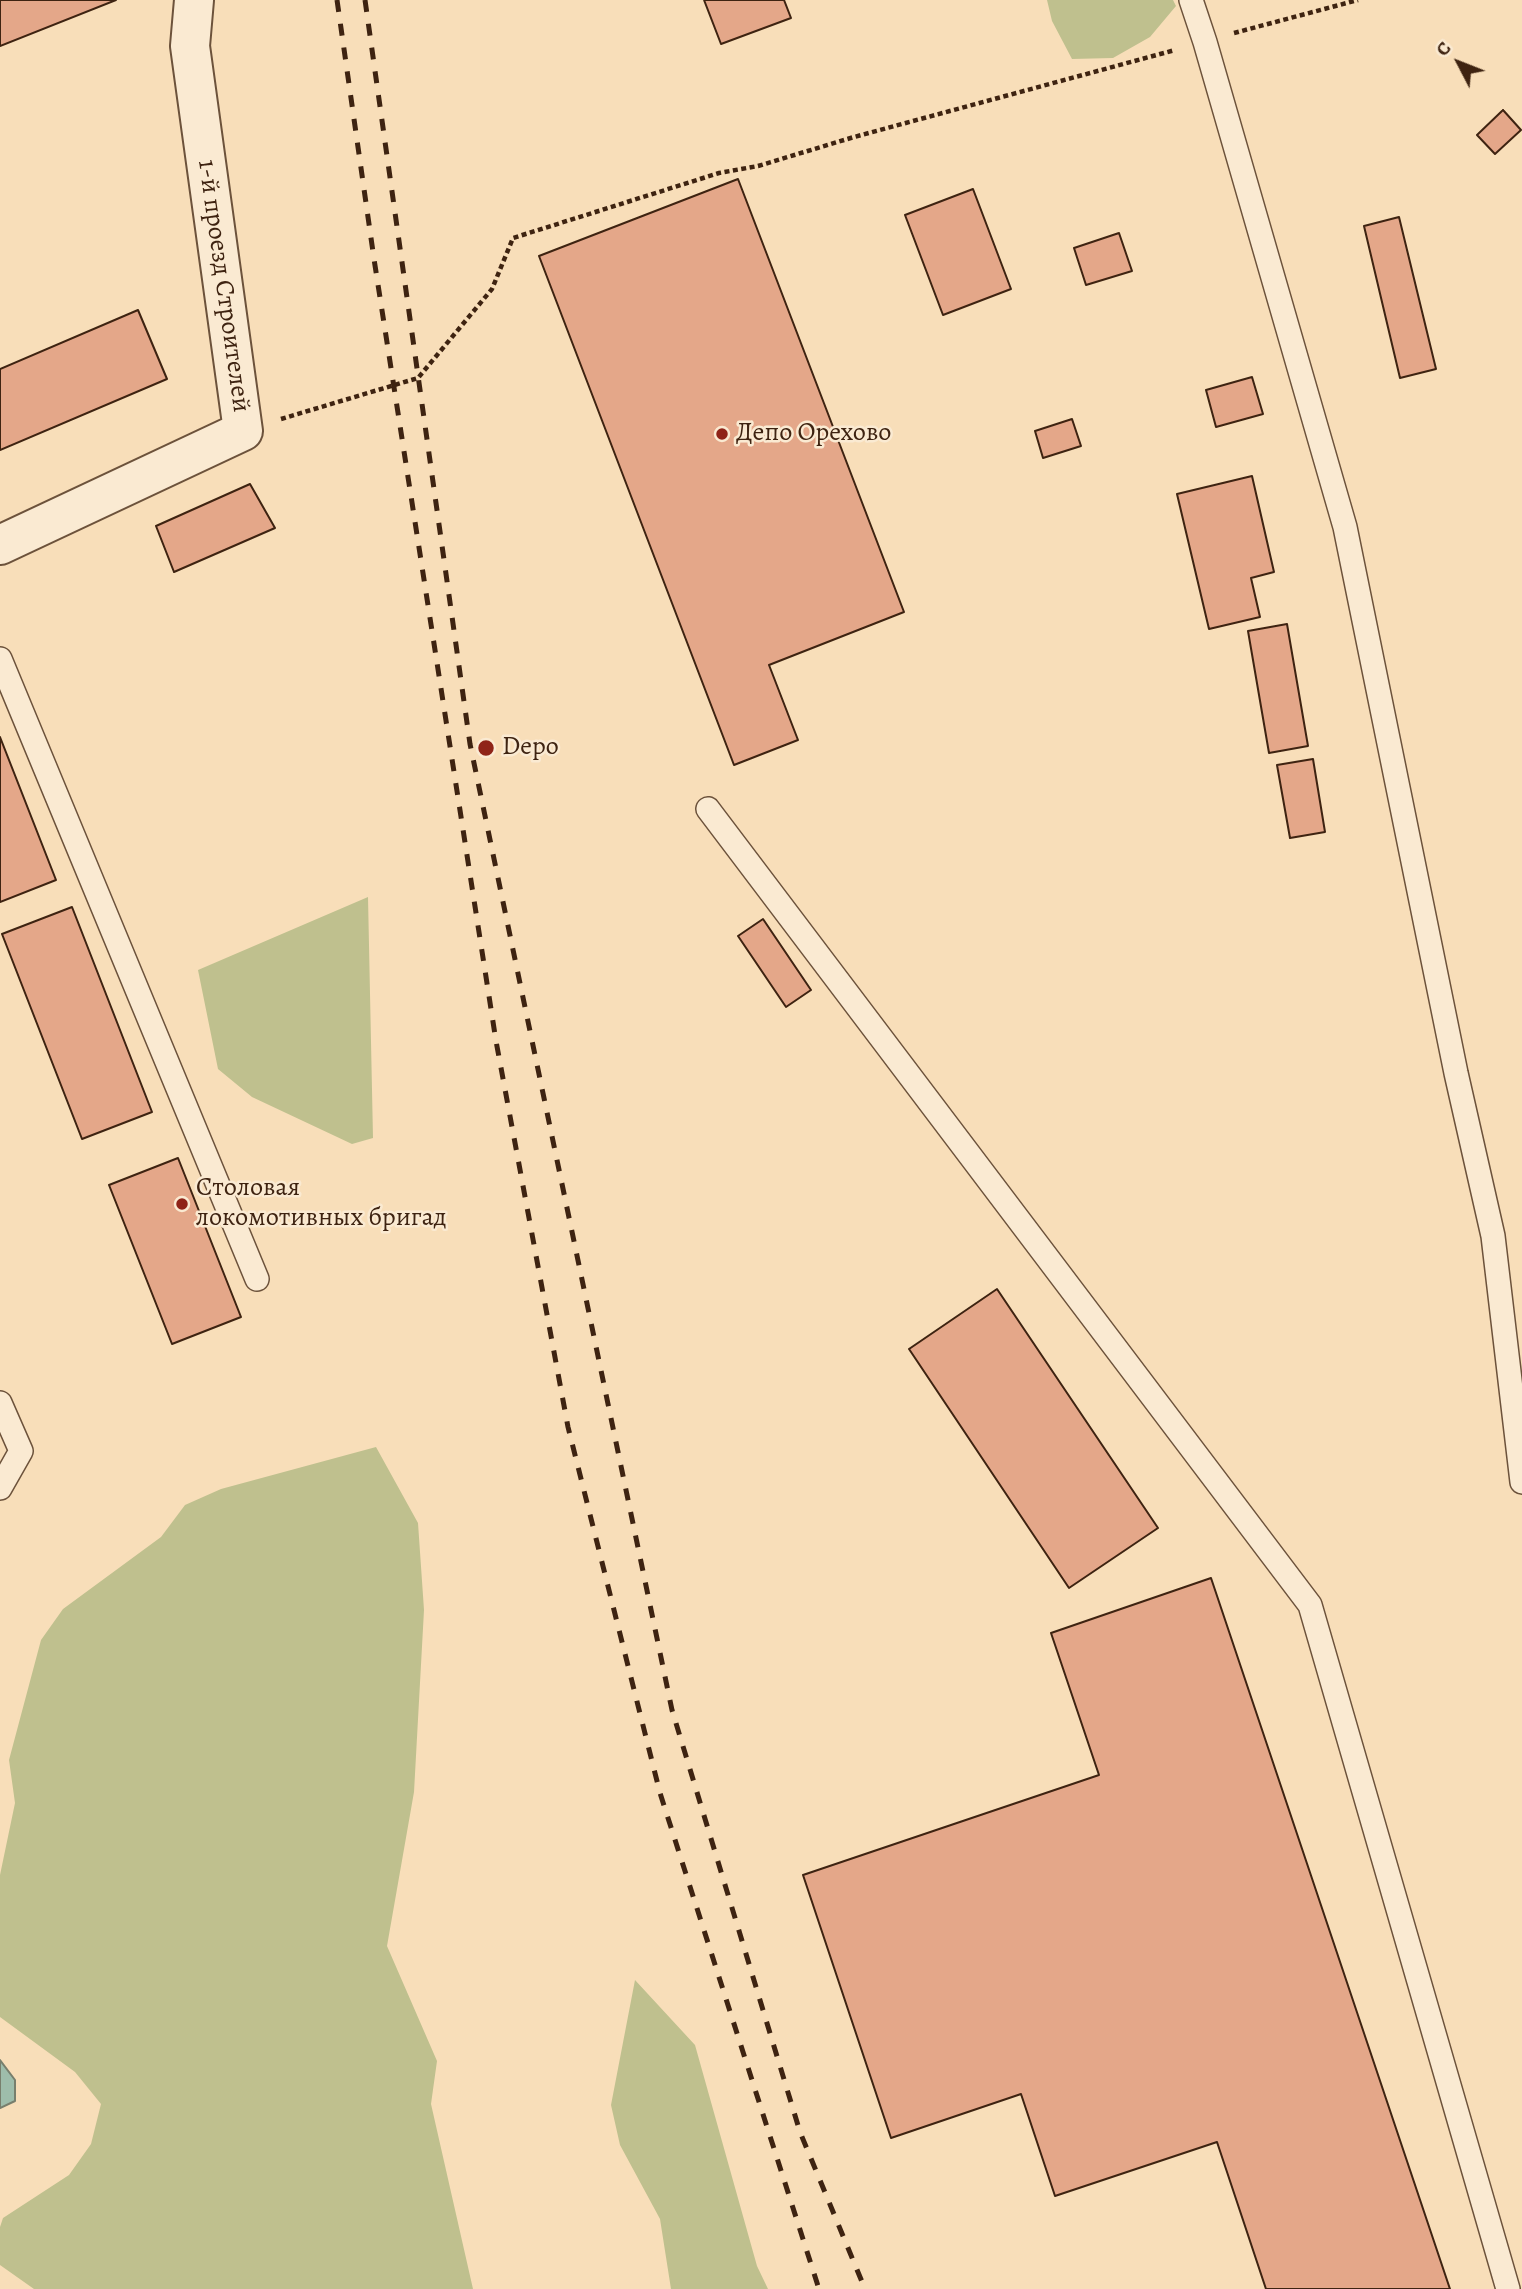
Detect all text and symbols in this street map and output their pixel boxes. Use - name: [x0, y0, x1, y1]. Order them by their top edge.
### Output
- north arrow: [1424, 28, 1494, 98]
- text: С: [1430, 36, 1457, 62]
- street label: 1-й проезд Строителей: [190, 158, 256, 414]
- place label: Депо Орехово: [736, 418, 891, 450]
- marker: Депо Орехово: [714, 426, 730, 442]
- place label: Depo: [502, 732, 559, 764]
- marker: Depo: [476, 738, 496, 758]
- place label: Столовая локомотивных бригад: [196, 1173, 446, 1234]
- marker: Столовая локомотивных бригад: [174, 1196, 190, 1212]

